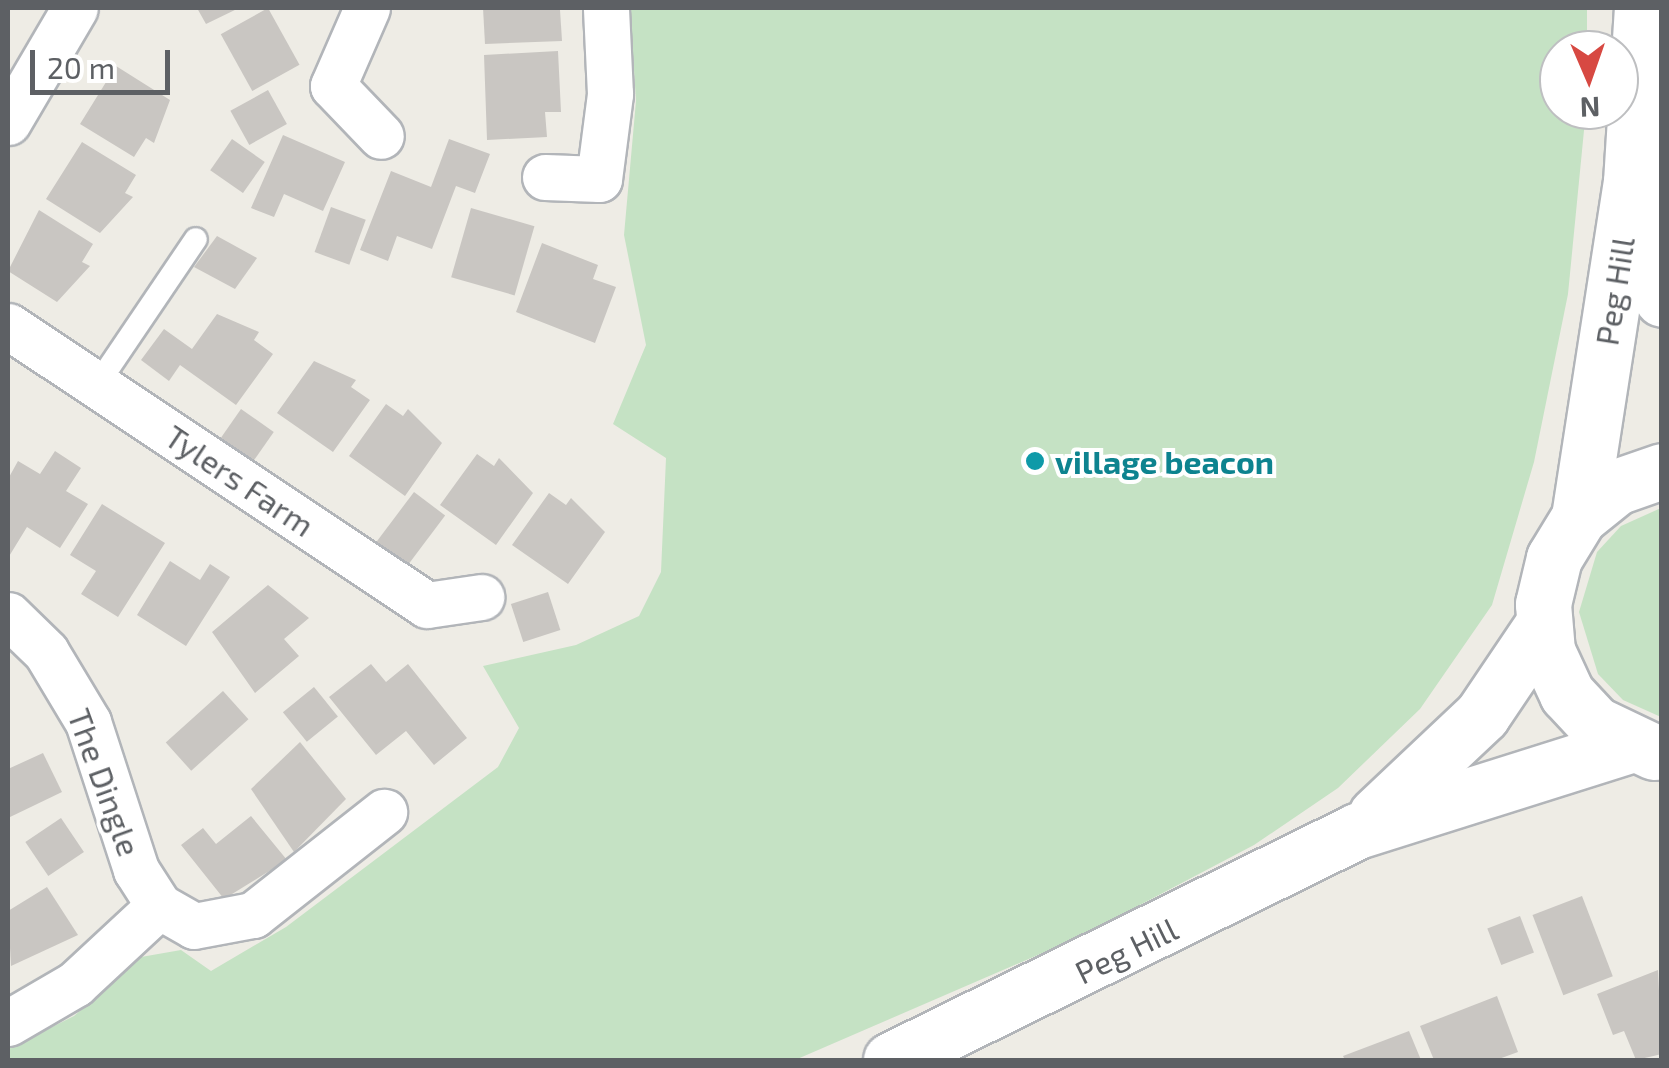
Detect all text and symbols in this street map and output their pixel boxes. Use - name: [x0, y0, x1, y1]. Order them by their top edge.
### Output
- scale bar: [35, 30, 175, 92]
- north arrow: [1539, 30, 1639, 130]
- text: 20 m: [47, 49, 115, 85]
- text: N: [1579, 91, 1601, 125]
- street label: Peg Hill: [1586, 234, 1642, 348]
- street label: Tylers Farm: [158, 416, 322, 544]
- place label: village beacon: [1055, 442, 1274, 480]
- marker: village beacon: [1024, 450, 1046, 472]
- street label: The Dingle: [61, 703, 149, 861]
- street label: Peg Hill: [1069, 909, 1183, 991]

